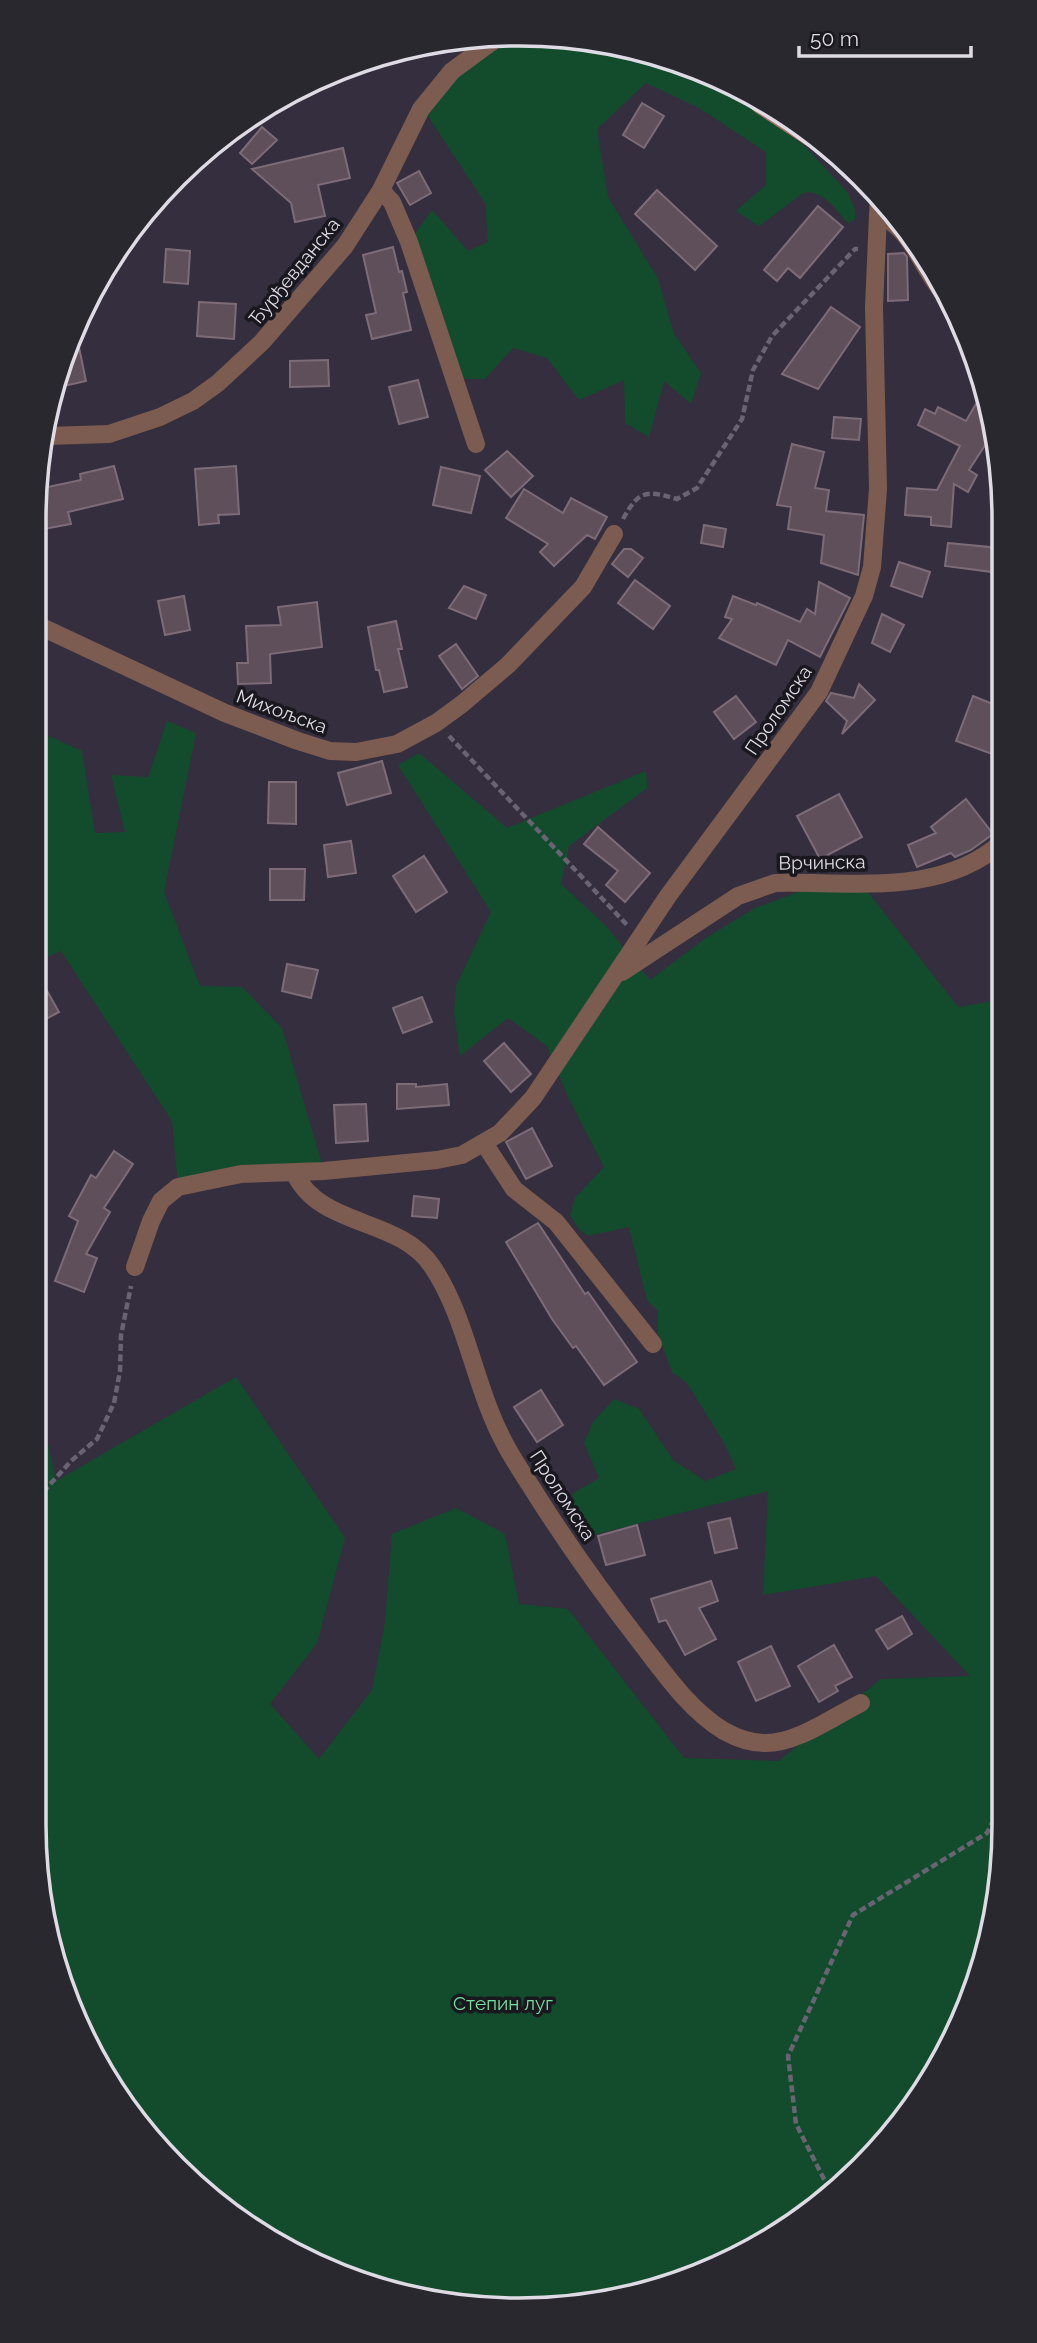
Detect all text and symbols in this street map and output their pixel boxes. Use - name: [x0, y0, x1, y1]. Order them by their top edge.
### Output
- scale bar: [799, 14, 970, 58]
- text: 50 m: [810, 26, 859, 51]
- street label: Ђурђевданска: [244, 213, 344, 329]
- street label: Проломска: [740, 661, 816, 759]
- street label: Михољска: [234, 684, 330, 738]
- street label: Врчинска: [778, 850, 866, 874]
- street label: Проломска: [526, 1446, 600, 1544]
- park label: Степин луг: [453, 1992, 553, 2014]

